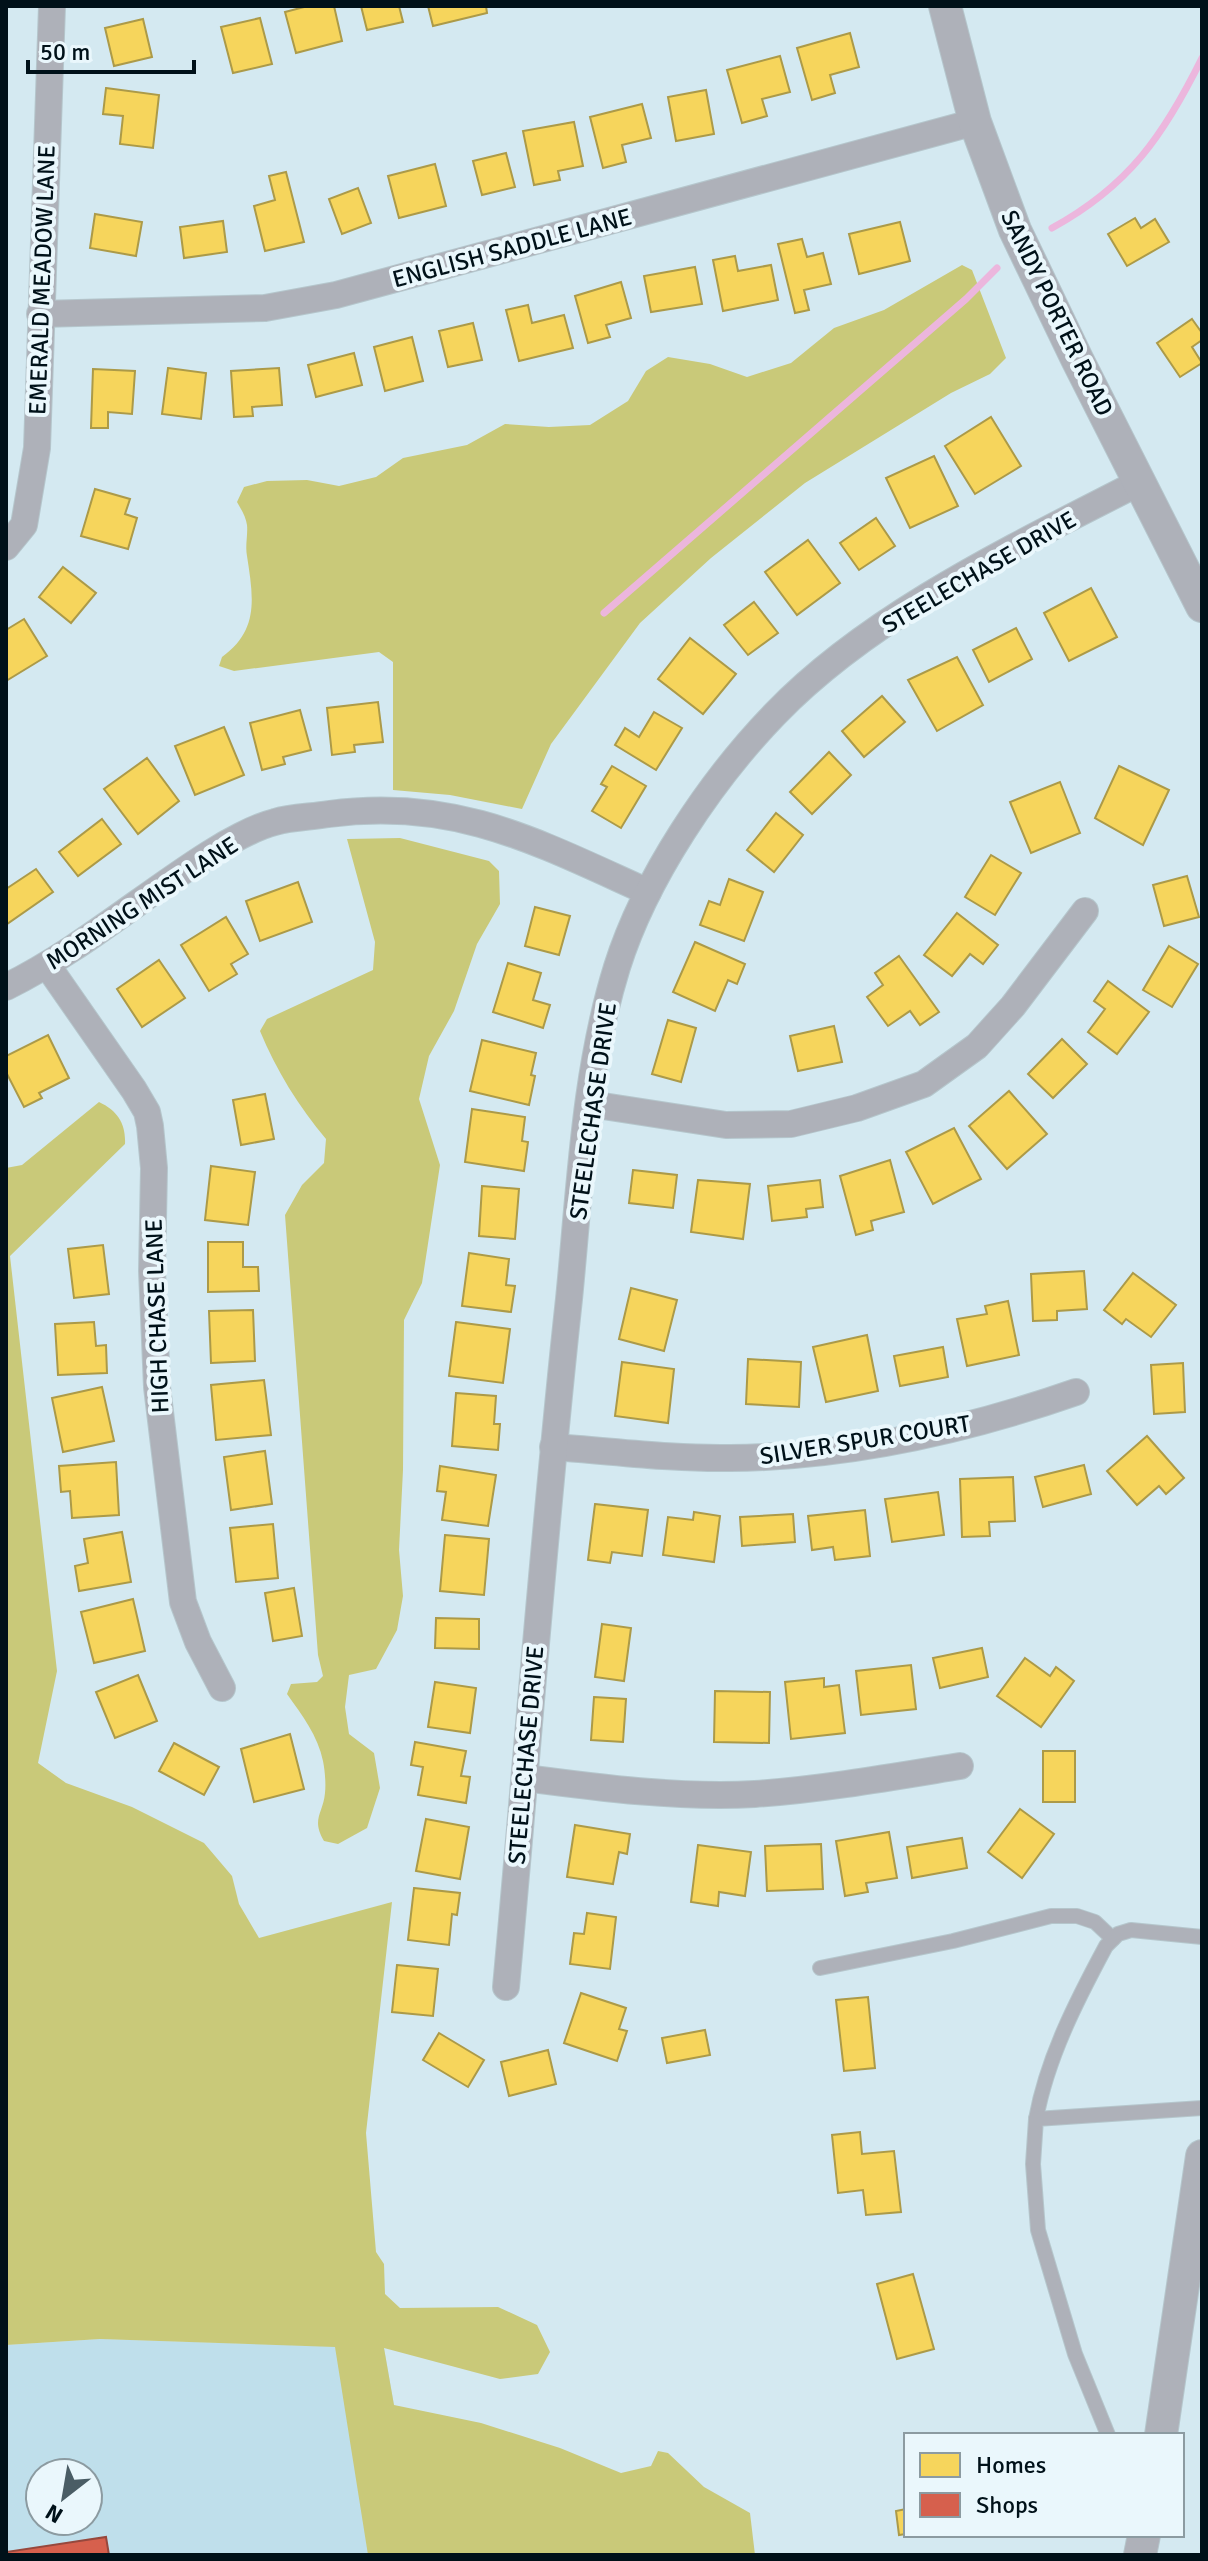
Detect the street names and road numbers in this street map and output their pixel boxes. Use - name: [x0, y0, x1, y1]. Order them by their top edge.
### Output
- street label: EMERALD MEADOW LANE: [22, 144, 62, 416]
- street label: ENGLISH SADDLE LANE: [389, 202, 635, 294]
- street label: SANDY PORTER ROAD: [994, 205, 1120, 421]
- street label: STEELECHASE DRIVE: [877, 504, 1081, 640]
- street label: MORNING MIST LANE: [40, 830, 244, 976]
- street label: STEELECHASE DRIVE: [563, 1000, 623, 1222]
- street label: HIGH CHASE LANE: [139, 1218, 175, 1414]
- street label: SILVER SPUR COURT: [758, 1409, 972, 1471]
- street label: STEELECHASE DRIVE: [501, 1644, 551, 1866]

